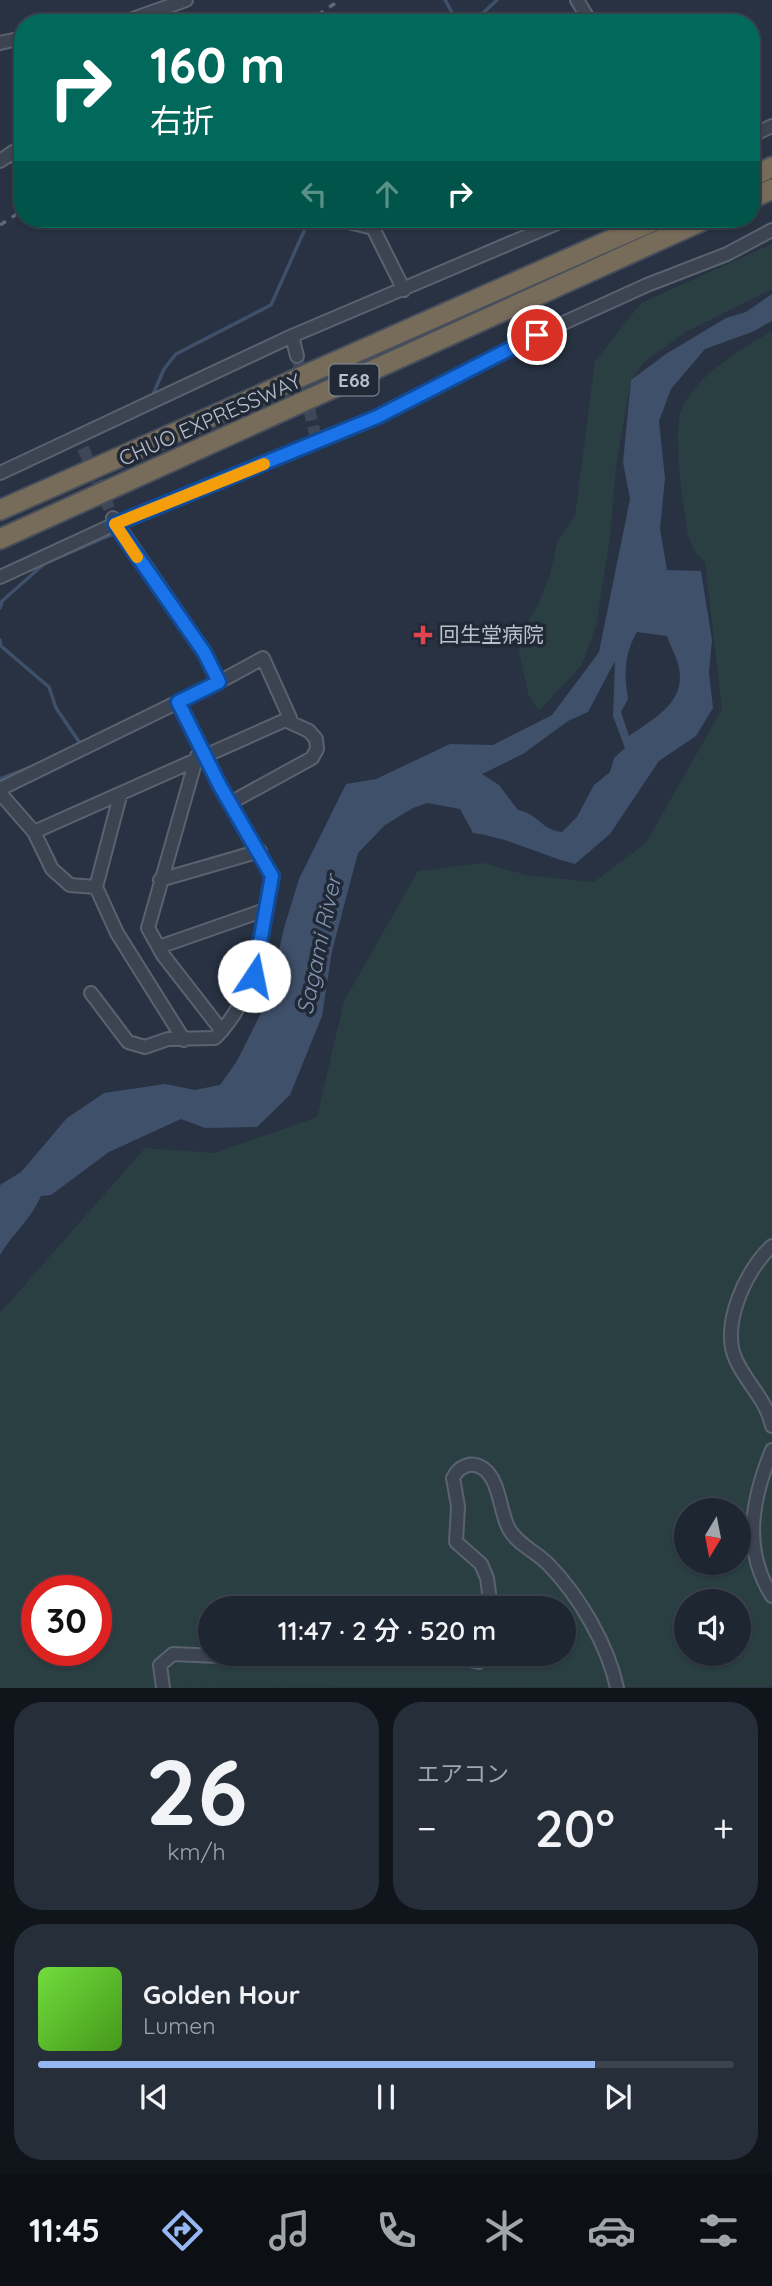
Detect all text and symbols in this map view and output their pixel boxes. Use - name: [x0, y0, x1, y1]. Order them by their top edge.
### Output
- text: 160 m: [150, 34, 285, 95]
- icon: right: [35, 42, 126, 133]
- text: 右折: [150, 100, 214, 140]
- icon: left: [295, 175, 333, 213]
- icon: ahead: [368, 175, 406, 213]
- icon: right: [441, 175, 479, 213]
- pin: [507, 305, 567, 365]
- icon: arrive: [518, 316, 556, 354]
- road number: E68: [330, 364, 378, 396]
- street label: CHUO EXPRESSWAY: [114, 367, 305, 471]
- place label: 回生堂病院: [439, 621, 544, 647]
- marker: 回生堂病院: [413, 625, 433, 645]
- water label: Sagami River: [290, 870, 348, 1017]
- position arrow: [217, 939, 291, 1013]
- north arrow: [674, 1498, 751, 1575]
- map controls: [674, 1498, 751, 1666]
- speed limit sign: 30: [21, 1575, 112, 1666]
- button: sound: [674, 1589, 751, 1666]
- text: 11:47 · 2 分 · 520 m: [278, 1614, 496, 1647]
- text: 26: [145, 1734, 248, 1848]
- text: エアコン: [417, 1759, 509, 1788]
- text: 20°: [534, 1795, 615, 1860]
- text: −: [417, 1804, 437, 1852]
- text: +: [713, 1804, 734, 1852]
- text: km/h: [167, 1837, 226, 1866]
- text: Golden Hour: [143, 1978, 300, 2011]
- text: Lumen: [143, 2011, 216, 2040]
- icon: previous: [135, 2078, 173, 2116]
- icon: pause: [367, 2078, 405, 2116]
- icon: next: [599, 2078, 637, 2116]
- icon: directions: [158, 2206, 207, 2255]
- icon: music: [265, 2206, 314, 2255]
- icon: phone: [372, 2206, 421, 2255]
- icon: climate: [480, 2206, 529, 2255]
- icon: car: [587, 2206, 636, 2255]
- icon: filters: [694, 2206, 743, 2255]
- text: 11:45: [29, 2210, 100, 2250]

